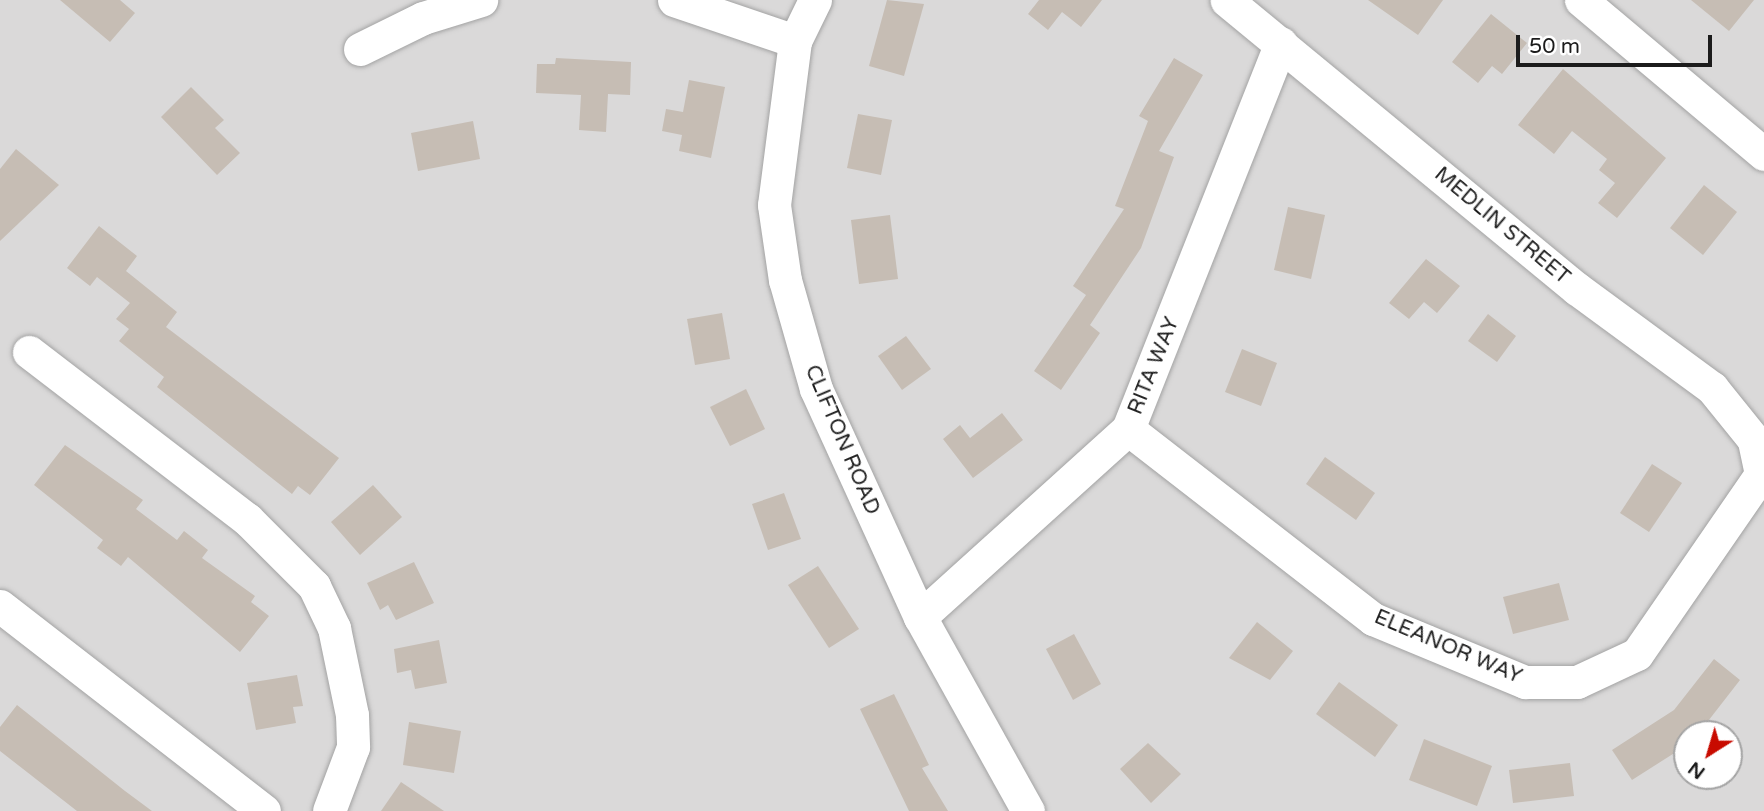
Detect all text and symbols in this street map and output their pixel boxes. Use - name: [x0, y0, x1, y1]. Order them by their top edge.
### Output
- scale bar: [1519, 21, 1715, 65]
- text: 50 m: [1529, 34, 1580, 59]
- street label: MEDLIN STREET: [1429, 162, 1575, 290]
- street label: RITA WAY: [1123, 314, 1185, 418]
- street label: CLIFTON ROAD: [799, 361, 885, 519]
- street label: ELEANOR WAY: [1370, 605, 1526, 689]
- north arrow: [1673, 720, 1743, 790]
- text: N: [1684, 757, 1709, 784]

